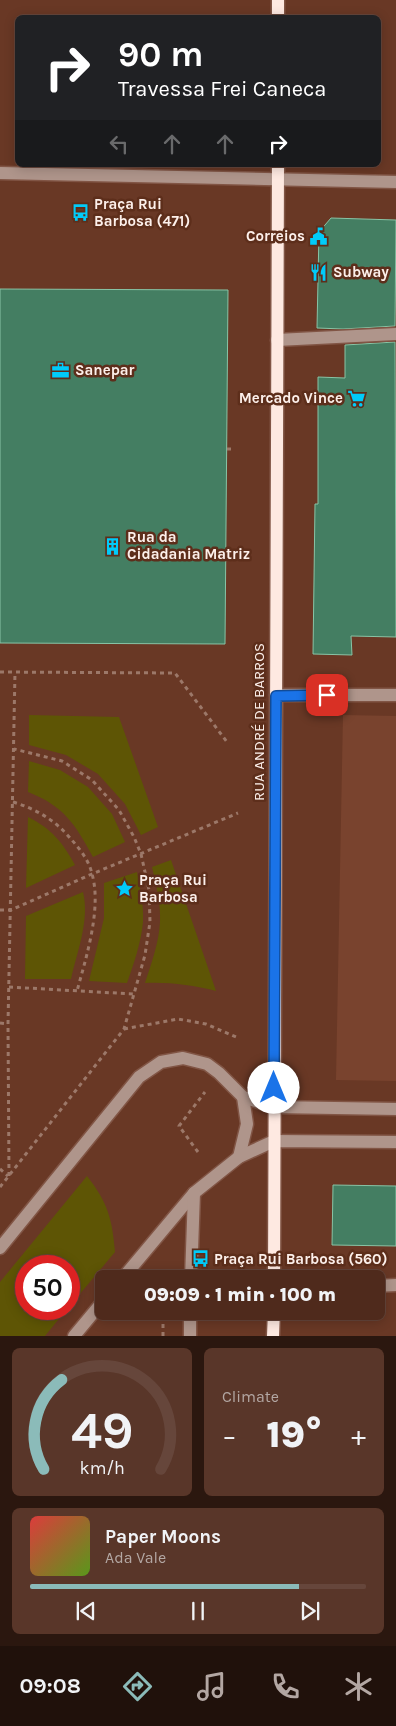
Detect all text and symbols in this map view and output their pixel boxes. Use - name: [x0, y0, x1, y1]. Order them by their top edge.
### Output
- text: 90 m: [118, 34, 204, 75]
- icon: right: [35, 35, 100, 100]
- text: Travessa Frei Caneca: [118, 76, 326, 102]
- icon: left: [105, 130, 133, 158]
- icon: ahead: [158, 130, 186, 158]
- icon: ahead: [211, 130, 239, 158]
- icon: right: [264, 130, 292, 158]
- place label: Praça Rui Barbosa (471): [94, 195, 190, 230]
- bus stop icon: Praça Rui Barbosa (471): [70, 203, 90, 223]
- public building icon: Correios: [309, 226, 329, 246]
- place label: Correios: [246, 227, 305, 245]
- restaurant icon: Subway: [309, 262, 329, 282]
- place label: Subway: [333, 263, 389, 281]
- office icon: Sanepar: [51, 360, 71, 380]
- place label: Sanepar: [75, 361, 135, 379]
- supermarket icon: Mercado Vince: [347, 388, 367, 408]
- place label: Mercado Vince: [239, 389, 343, 407]
- place label: Rua da Cidadania Matriz: [127, 528, 250, 563]
- building icon: Rua da Cidadania Matriz: [103, 536, 123, 556]
- street label: RUA ANDRÉ DE BARROS: [250, 643, 268, 801]
- pin: [306, 674, 348, 716]
- icon: arrive: [313, 681, 341, 709]
- place label: Praça Rui Barbosa: [139, 871, 207, 906]
- place icon: Praça Rui Barbosa: [115, 879, 135, 899]
- position arrow: [247, 1061, 299, 1113]
- bus stop icon: Praça Rui Barbosa (560): [190, 1249, 210, 1269]
- place label: Praça Rui Barbosa (560): [214, 1250, 388, 1268]
- speed limit sign: 50: [15, 1255, 80, 1320]
- text: 09:09 · 1 min · 100 m: [144, 1284, 336, 1306]
- text: Climate: [222, 1387, 279, 1406]
- text: 49: [71, 1400, 133, 1461]
- text: 19°: [266, 1412, 322, 1457]
- text: −: [222, 1419, 237, 1452]
- text: +: [351, 1419, 366, 1452]
- text: km/h: [79, 1458, 125, 1479]
- text: Paper Moons: [105, 1526, 221, 1548]
- text: Ada Vale: [105, 1548, 166, 1567]
- icon: previous: [72, 1597, 100, 1625]
- icon: pause: [184, 1597, 212, 1625]
- icon: next: [296, 1597, 324, 1625]
- icon: directions: [120, 1669, 155, 1704]
- icon: music: [194, 1669, 229, 1704]
- icon: phone: [268, 1669, 303, 1704]
- icon: climate: [341, 1669, 376, 1704]
- text: 09:08: [19, 1673, 81, 1699]

